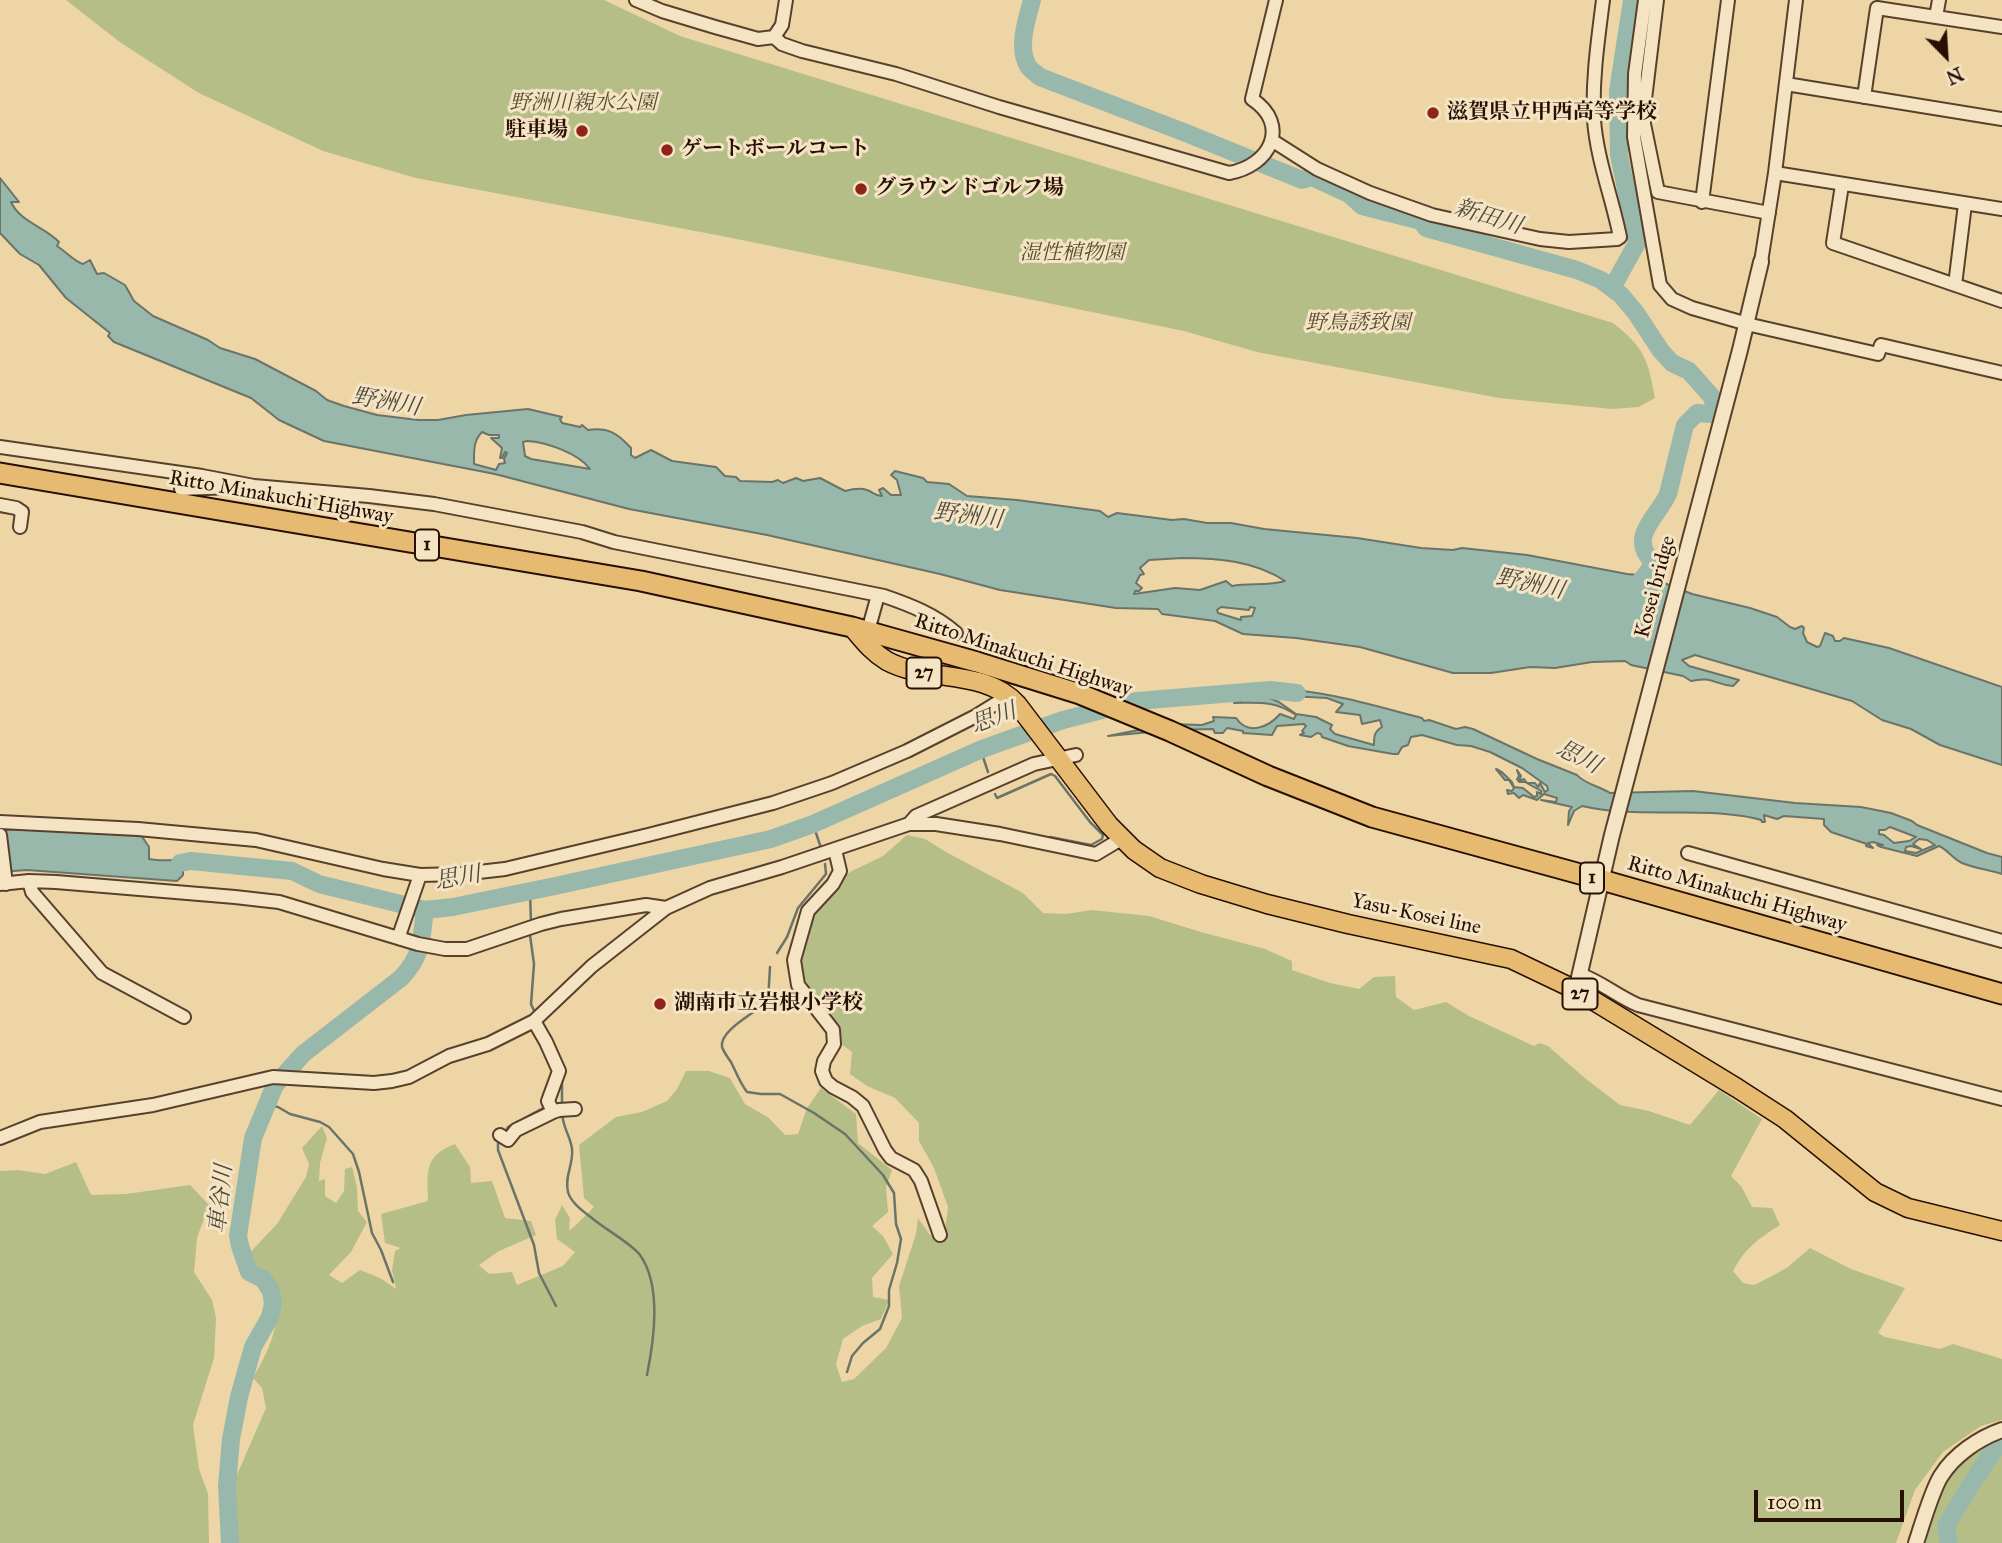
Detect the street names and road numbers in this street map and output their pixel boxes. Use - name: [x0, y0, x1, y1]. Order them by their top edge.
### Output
- street label: Ritto Minakuchi Highway: [167, 466, 395, 530]
- road number: 1: [415, 530, 439, 560]
- street label: Kosei bridge: [1630, 533, 1682, 641]
- street label: Ritto Minakuchi Highway: [911, 609, 1135, 703]
- road number: 27: [906, 658, 942, 688]
- street label: Ritto Minakuchi Highway: [1624, 852, 1850, 938]
- road number: 1: [1580, 862, 1604, 894]
- street label: Yasu-Kosei line: [1349, 889, 1483, 941]
- road number: 27: [1562, 978, 1598, 1010]

